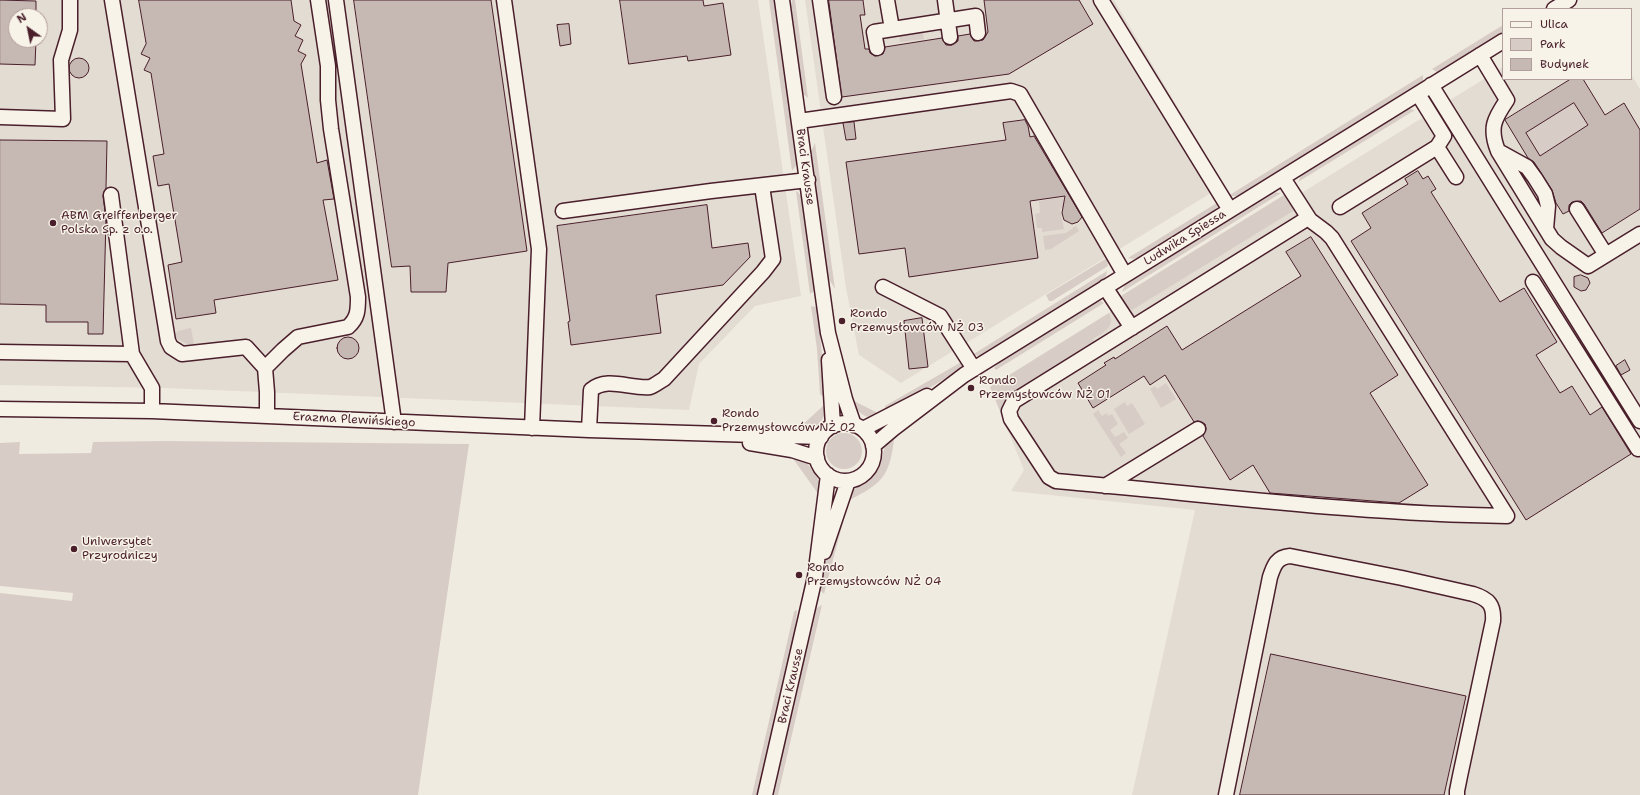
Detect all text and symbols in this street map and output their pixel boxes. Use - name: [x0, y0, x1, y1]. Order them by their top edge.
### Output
- north arrow: [8, 8, 48, 48]
- legend: [1502, 8, 1632, 80]
- text: N: [14, 10, 29, 27]
- text: Ulica: [1540, 16, 1568, 32]
- text: Park: [1540, 36, 1566, 52]
- text: Budynek: [1540, 56, 1589, 72]
- street label: Braci Krausse: [793, 128, 817, 206]
- street label: Ludwika Spiessa: [1141, 207, 1229, 269]
- place label: ABM Greiffenberger Polska Sp. z o.o.: [61, 209, 177, 237]
- marker: ABM Greiffenberger Polska Sp. z o.o.: [48, 218, 58, 228]
- place label: Rondo Przemysłowców NŻ 03: [850, 307, 984, 335]
- marker: Rondo Przemysłowców NŻ 03: [837, 316, 847, 326]
- place label: Rondo Przemysłowców NŻ 01: [979, 374, 1110, 402]
- marker: Rondo Przemysłowców NŻ 01: [966, 383, 976, 393]
- place label: Rondo Przemysłowców NŻ 02: [722, 407, 856, 435]
- street label: Erazma Plewińskiego: [292, 410, 416, 430]
- marker: Rondo Przemysłowców NŻ 02: [709, 416, 719, 426]
- place label: Uniwersytet Przyrodniczy: [82, 535, 158, 563]
- marker: Uniwersytet Przyrodniczy: [69, 544, 79, 554]
- place label: Rondo Przemysłowców NŻ 04: [807, 561, 941, 589]
- marker: Rondo Przemysłowców NŻ 04: [794, 570, 804, 580]
- street label: Braci Krausse: [775, 647, 807, 725]

